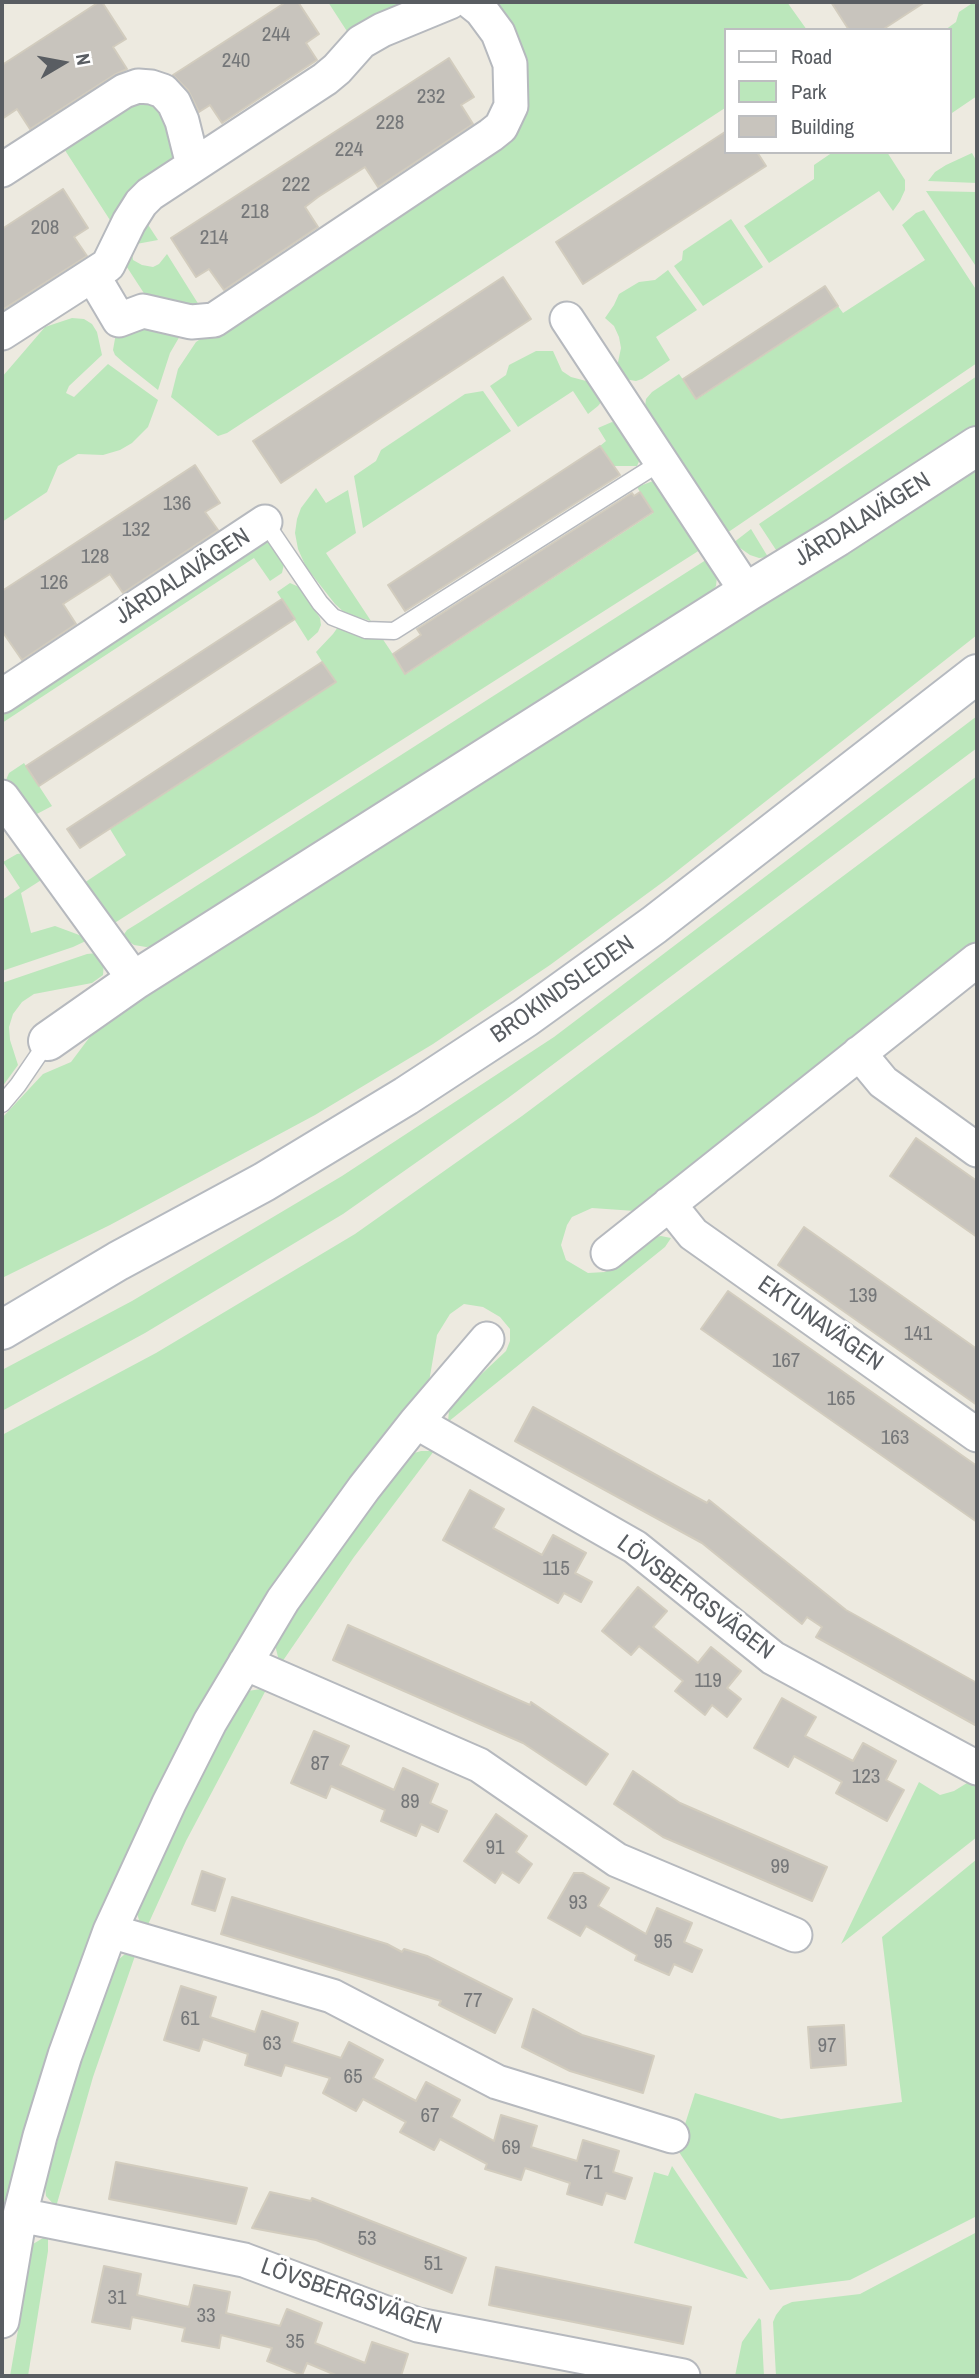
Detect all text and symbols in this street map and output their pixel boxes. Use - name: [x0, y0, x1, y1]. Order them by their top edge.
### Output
- house number: 244: [262, 22, 290, 48]
- north arrow: [28, 28, 98, 98]
- legend: [724, 28, 951, 154]
- text: Road: [791, 42, 832, 71]
- house number: 240: [222, 48, 250, 74]
- text: N: [70, 52, 97, 67]
- text: Park: [791, 77, 826, 106]
- house number: 232: [417, 84, 445, 110]
- house number: 228: [376, 110, 404, 136]
- text: Building: [791, 112, 854, 141]
- house number: 224: [335, 137, 363, 163]
- house number: 222: [282, 172, 310, 198]
- house number: 218: [241, 199, 269, 225]
- house number: 208: [31, 215, 59, 241]
- house number: 214: [200, 225, 228, 251]
- street label: JÄRDALAVÄGEN: [790, 467, 936, 573]
- house number: 136: [163, 491, 191, 517]
- house number: 132: [122, 517, 150, 543]
- street label: JÄRDALAVÄGEN: [110, 523, 256, 631]
- house number: 128: [81, 544, 109, 570]
- house number: 126: [40, 570, 68, 596]
- street label: BROKINDSLEDEN: [486, 930, 640, 1050]
- street label: EKTUNAVÄGEN: [752, 1270, 888, 1378]
- house number: 139: [849, 1283, 877, 1309]
- house number: 141: [904, 1321, 932, 1347]
- house number: 167: [772, 1348, 800, 1374]
- house number: 165: [827, 1386, 855, 1412]
- house number: 163: [881, 1425, 909, 1451]
- street label: LÖVSBERGSVÄGEN: [611, 1530, 779, 1666]
- house number: 115: [542, 1556, 570, 1582]
- house number: 119: [694, 1668, 722, 1694]
- house number: 87: [310, 1751, 330, 1777]
- house number: 123: [852, 1764, 880, 1790]
- house number: 89: [400, 1789, 420, 1815]
- house number: 91: [485, 1835, 505, 1861]
- house number: 99: [770, 1854, 790, 1880]
- house number: 93: [568, 1890, 588, 1916]
- house number: 95: [653, 1929, 673, 1955]
- house number: 77: [463, 1988, 483, 2014]
- house number: 61: [180, 2006, 200, 2032]
- house number: 63: [262, 2031, 282, 2057]
- house number: 97: [817, 2033, 837, 2059]
- house number: 65: [343, 2064, 363, 2090]
- house number: 67: [420, 2103, 440, 2129]
- house number: 69: [501, 2135, 521, 2161]
- house number: 71: [583, 2160, 603, 2186]
- house number: 53: [357, 2226, 377, 2252]
- house number: 51: [423, 2251, 443, 2277]
- street label: LÖVSBERGSVÄGEN: [257, 2253, 445, 2341]
- house number: 31: [107, 2285, 127, 2311]
- house number: 33: [196, 2303, 216, 2329]
- house number: 35: [285, 2329, 305, 2355]

